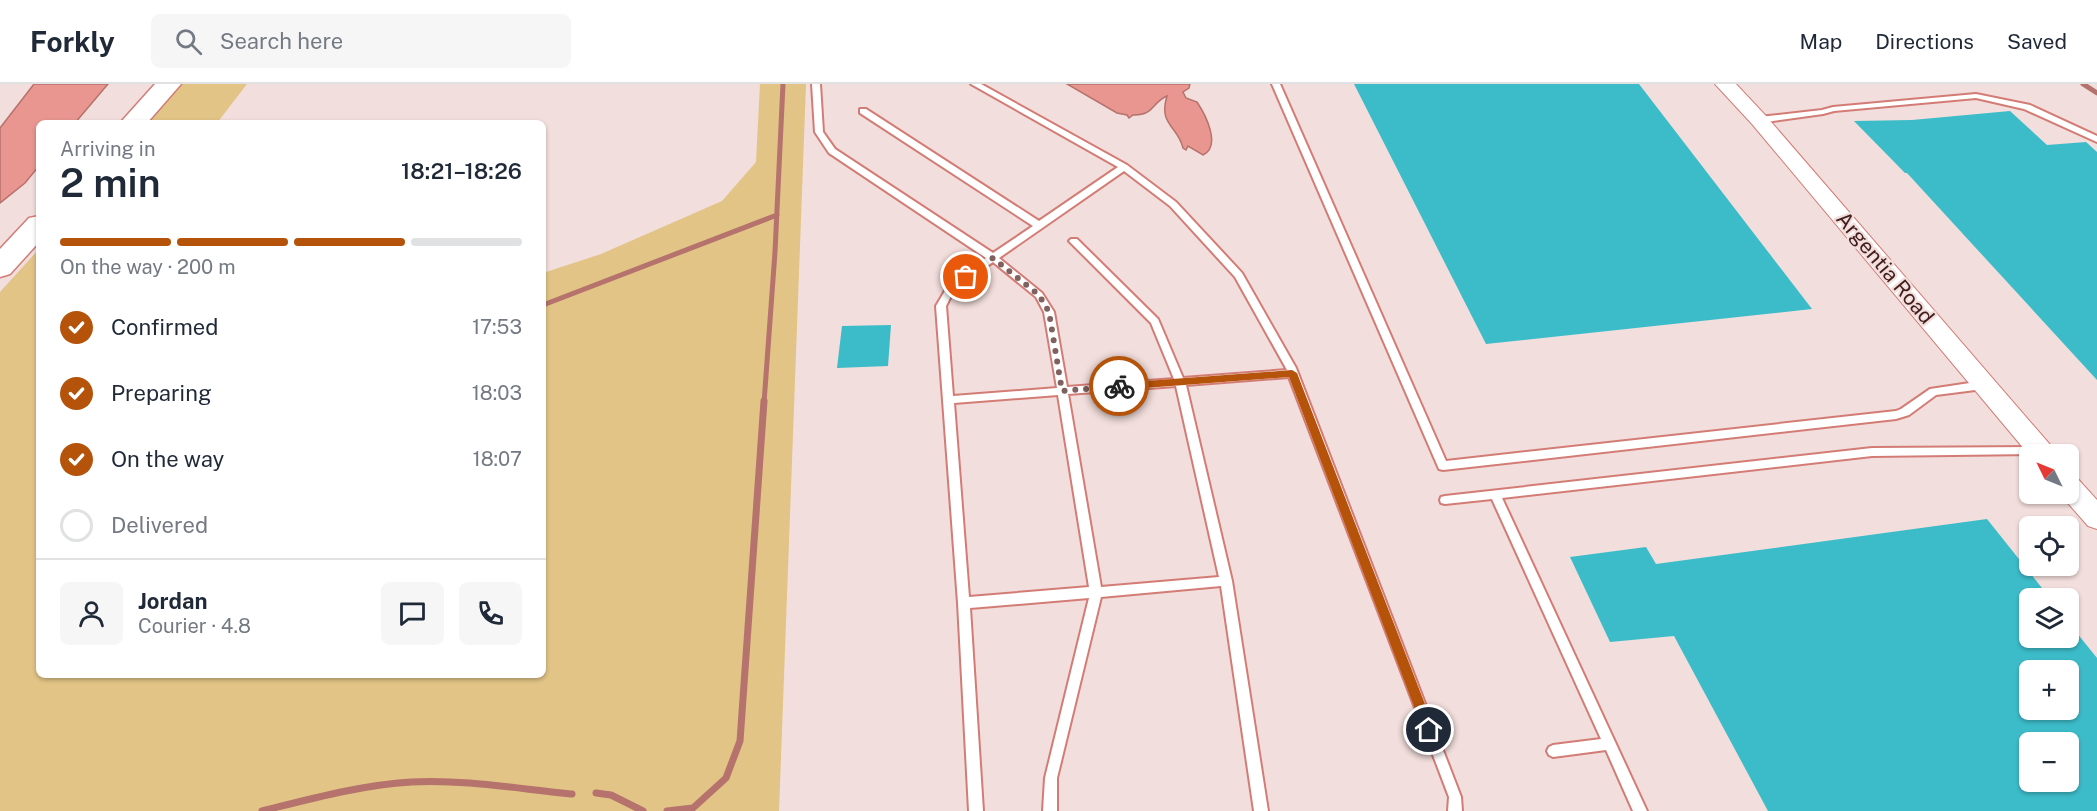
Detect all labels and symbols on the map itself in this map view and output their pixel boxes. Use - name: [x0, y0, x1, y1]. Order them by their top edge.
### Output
- street label: Argentia Road: [1831, 206, 1940, 329]
- pin: [940, 251, 991, 302]
- courier: [1089, 356, 1149, 416]
- north arrow: [2019, 444, 2079, 504]
- pin: [1403, 704, 1454, 755]

